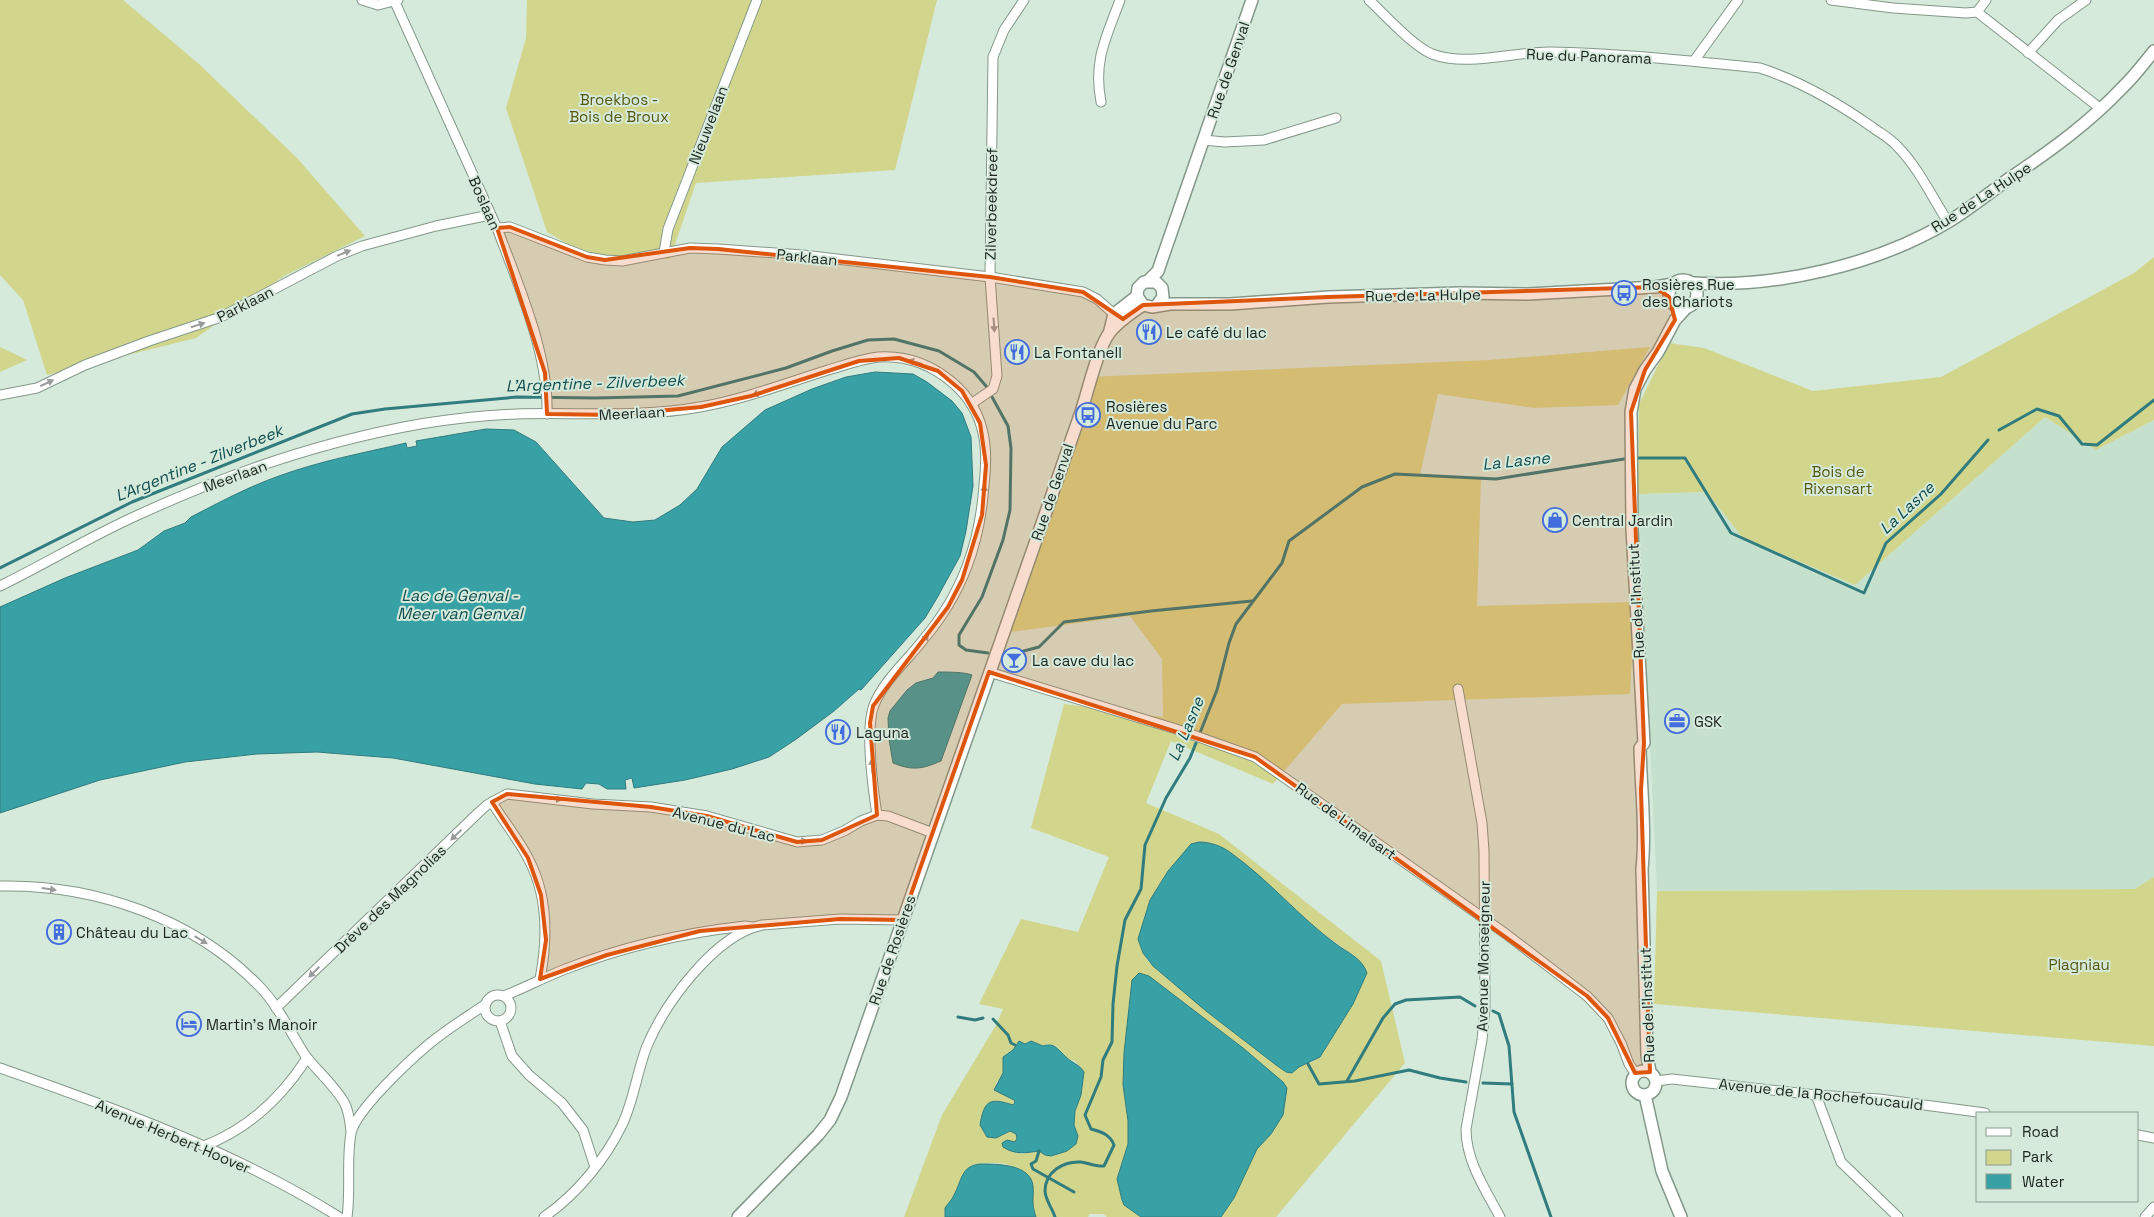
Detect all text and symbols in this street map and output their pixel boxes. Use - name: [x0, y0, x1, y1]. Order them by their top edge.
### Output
- street label: Rue de Genval: [1202, 19, 1254, 121]
- street label: Rue du Panorama: [1526, 44, 1652, 68]
- street label: Nieuwelaan: [684, 83, 732, 167]
- park label: Broekbos - Bois de Broux: [569, 90, 669, 126]
- street label: Zilverbeekdreef: [981, 147, 1001, 260]
- street label: Rue de La Hulpe: [1927, 157, 2035, 236]
- street label: Boslaan: [465, 173, 505, 233]
- street label: Parklaan: [776, 244, 838, 270]
- one-way arrow: [337, 249, 352, 257]
- place label: Rosières Rue des Chariots: [1642, 275, 1735, 311]
- bus stop icon: Rosières Rue des Chariots: [1611, 280, 1637, 306]
- street label: Parklaan: [213, 282, 277, 326]
- street label: Rue de La Hulpe: [1365, 284, 1481, 306]
- one-way arrow: [990, 318, 998, 334]
- restaurant icon: Le café du lac: [1136, 319, 1162, 345]
- one-way arrow: [191, 321, 206, 328]
- place label: Le café du lac: [1166, 323, 1267, 342]
- restaurant icon: La Fontanell: [1004, 339, 1030, 365]
- place label: La Fontanell: [1034, 343, 1122, 362]
- one-way arrow: [908, 358, 923, 366]
- water label: L'Argentine - Zilverbeek: [505, 369, 687, 397]
- one-way arrow: [40, 379, 54, 387]
- one-way arrow: [751, 389, 766, 397]
- place label: Rosières Avenue du Parc: [1106, 397, 1217, 433]
- street label: Meerlaan: [598, 402, 666, 424]
- bus stop icon: Rosières Avenue du Parc: [1075, 402, 1101, 428]
- water label: L'Argentine - Zilverbeek: [112, 419, 288, 506]
- street label: Rue de Genval: [1026, 441, 1078, 543]
- water label: La Lasne: [1481, 447, 1551, 475]
- street label: Meerlaan: [200, 456, 270, 496]
- park label: Bois de Rixensart: [1804, 462, 1872, 498]
- water label: La Lasne: [1875, 477, 1939, 539]
- one-way arrow: [980, 484, 988, 500]
- shop icon: Central Jardin: [1542, 507, 1568, 533]
- place label: Central Jardin: [1572, 511, 1673, 530]
- street label: Rue de l'Institut: [1623, 543, 1649, 659]
- water label: Lac de Genval - Meer van Genval: [397, 585, 525, 624]
- one-way arrow: [918, 633, 929, 646]
- bar icon: La cave du lac: [1001, 647, 1027, 673]
- place label: La cave du lac: [1032, 651, 1134, 670]
- water label: La Lasne: [1163, 693, 1209, 764]
- office icon: GSK: [1664, 708, 1690, 734]
- place label: GSK: [1694, 712, 1722, 731]
- restaurant icon: Laguna: [825, 719, 851, 745]
- place label: Laguna: [856, 723, 910, 742]
- one-way arrow: [868, 758, 876, 774]
- street label: Rue de Limalsart: [1292, 778, 1400, 864]
- one-way arrow: [547, 795, 563, 803]
- street label: Avenue du Lac: [671, 802, 777, 846]
- one-way arrow: [450, 829, 462, 841]
- one-way arrow: [793, 837, 809, 845]
- street label: Drève des Magnolias: [330, 841, 450, 957]
- street label: Avenue Monseigneur: [1472, 880, 1494, 1032]
- one-way arrow: [41, 885, 57, 893]
- street label: Rue de Rosières: [864, 892, 920, 1008]
- building icon: Château du Lac: [46, 919, 72, 945]
- place label: Château du Lac: [76, 923, 188, 942]
- one-way arrow: [195, 935, 208, 944]
- street label: Rue de l'Institut: [1635, 947, 1659, 1063]
- park label: Plagniau: [2048, 955, 2110, 974]
- one-way arrow: [308, 966, 320, 978]
- hotel icon: Martin's Manoir: [176, 1011, 202, 1037]
- place label: Martin's Manoir: [206, 1015, 318, 1034]
- street label: Avenue de la Rochefoucauld: [1718, 1074, 1924, 1114]
- street label: Avenue Herbert Hoover: [93, 1095, 254, 1177]
- legend: [1976, 1112, 2139, 1202]
- text: Road: [2022, 1122, 2059, 1141]
- text: Park: [2022, 1147, 2053, 1166]
- text: Water: [2022, 1172, 2065, 1191]

